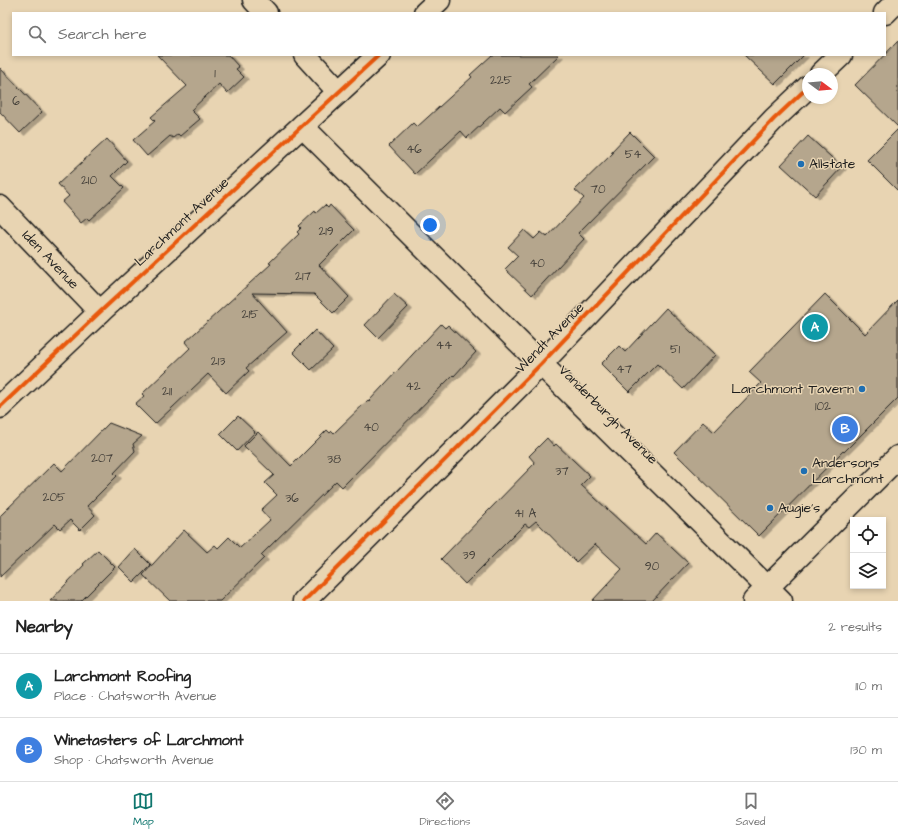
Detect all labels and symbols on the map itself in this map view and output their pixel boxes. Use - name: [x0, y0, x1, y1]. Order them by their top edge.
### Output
- house number: 1: [214, 65, 216, 82]
- north arrow: [802, 68, 838, 104]
- house number: 225: [490, 72, 513, 89]
- house number: 6: [12, 93, 20, 110]
- house number: 46: [406, 141, 422, 158]
- house number: 54: [625, 146, 641, 163]
- place label: Allstate: [809, 154, 856, 174]
- marker: Allstate: [796, 159, 806, 169]
- house number: 210: [81, 172, 97, 189]
- street label: Larchmont Avenue: [130, 173, 234, 271]
- house number: 70: [591, 181, 606, 198]
- your location: [420, 215, 440, 235]
- house number: 219: [318, 223, 334, 240]
- street label: Iden Avenue: [17, 226, 84, 294]
- house number: 40: [529, 255, 545, 272]
- house number: 217: [295, 268, 312, 285]
- street label: Wendt Avenue: [511, 298, 589, 378]
- house number: 215: [242, 306, 259, 323]
- pin: A: [802, 312, 828, 342]
- house number: 44: [436, 337, 452, 354]
- house number: 51: [670, 341, 680, 358]
- house number: 213: [211, 353, 225, 370]
- street label: Vanderburgh Avenue: [554, 361, 663, 470]
- house number: 47: [616, 361, 632, 378]
- house number: 42: [405, 378, 421, 395]
- place label: Larchmont Tavern: [731, 379, 854, 399]
- house number: 211: [162, 383, 172, 400]
- marker: Larchmont Tavern: [857, 384, 867, 394]
- house number: 102: [815, 398, 831, 415]
- pin: B: [832, 414, 858, 444]
- house number: 40: [363, 419, 379, 436]
- house number: 207: [91, 450, 114, 467]
- house number: 38: [327, 451, 341, 468]
- place label: Andersons Larchmont: [812, 453, 884, 489]
- house number: 37: [555, 463, 569, 480]
- marker: Andersons Larchmont: [799, 466, 809, 476]
- house number: 205: [43, 489, 66, 506]
- house number: 36: [285, 490, 299, 507]
- place label: Augie's: [778, 498, 820, 518]
- marker: Augie's: [765, 503, 775, 513]
- house number: 41 A: [514, 505, 536, 522]
- house number: 39: [463, 547, 476, 564]
- house number: 90: [645, 558, 660, 575]

